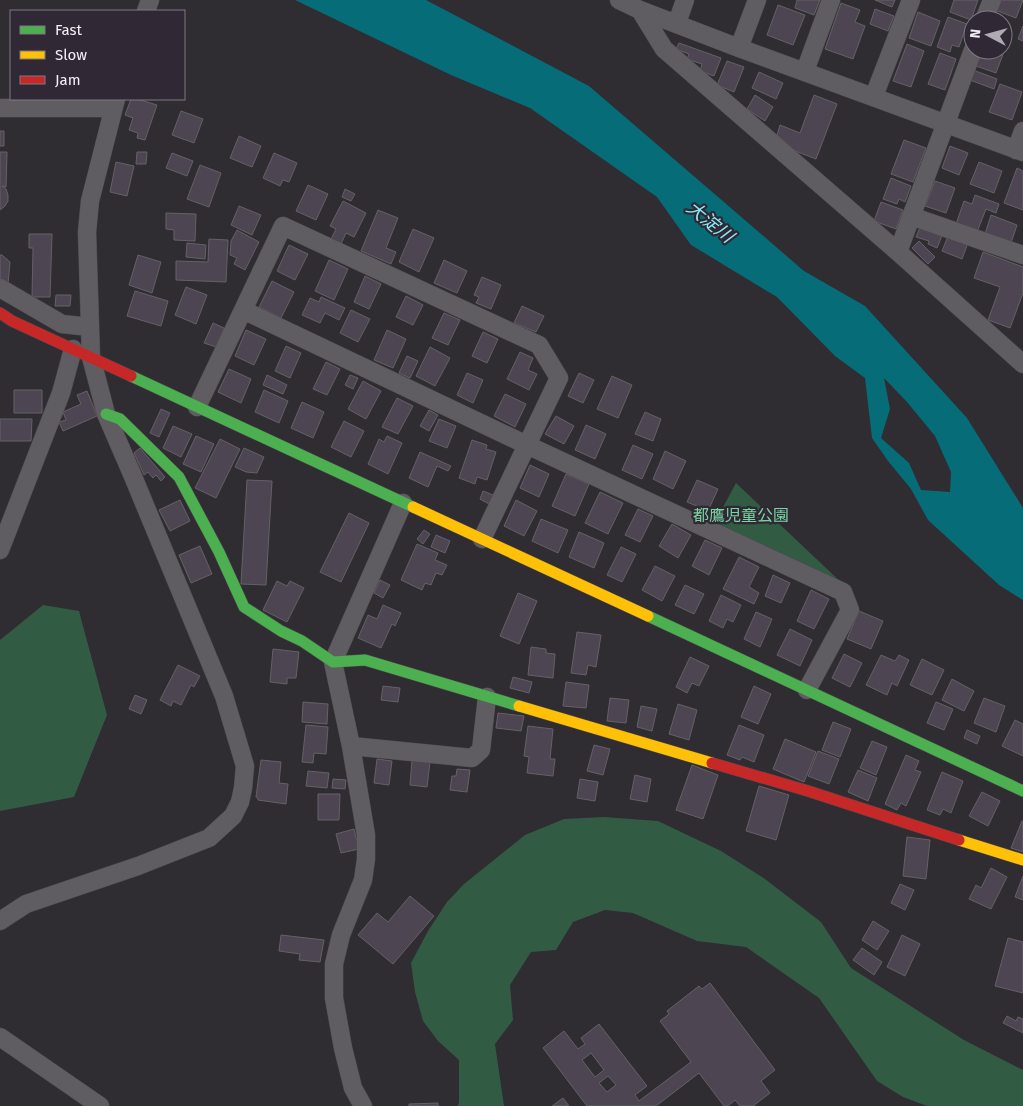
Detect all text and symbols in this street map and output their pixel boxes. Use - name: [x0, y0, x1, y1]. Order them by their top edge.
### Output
- legend: [10, 10, 185, 100]
- north arrow: [963, 10, 1013, 60]
- text: Fast: [55, 21, 82, 39]
- text: N: [967, 28, 985, 39]
- text: Slow: [55, 46, 87, 64]
- text: Jam: [55, 71, 81, 89]
- water label: 大淀川: [682, 196, 739, 249]
- park label: 都鷹児童公園: [693, 506, 789, 525]

